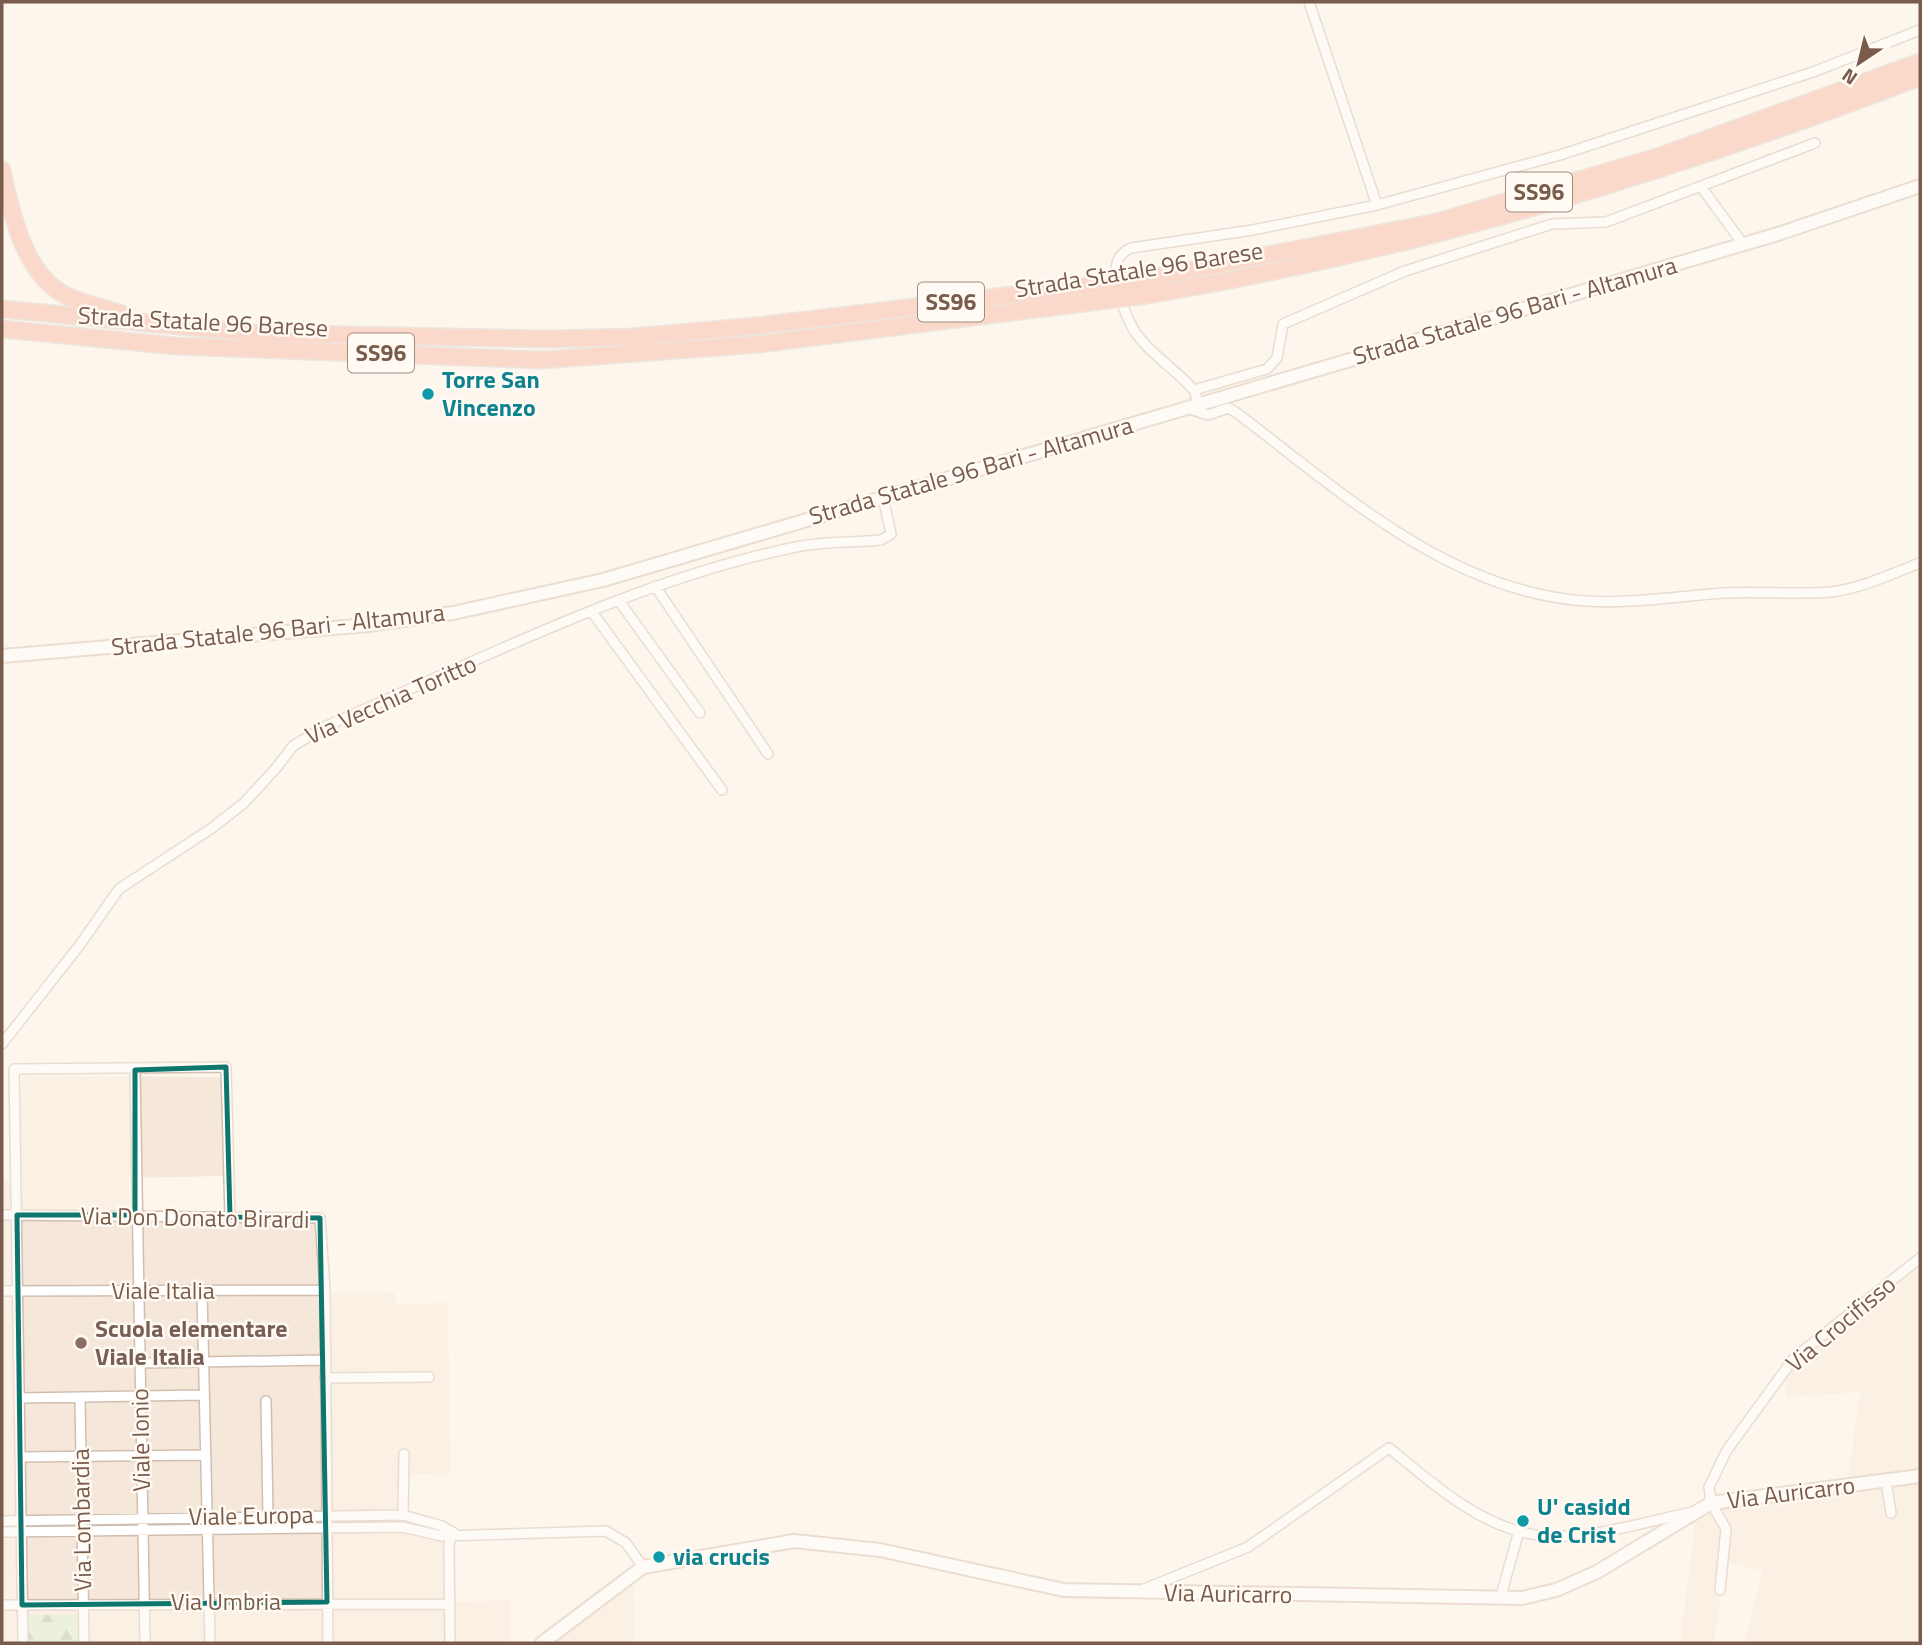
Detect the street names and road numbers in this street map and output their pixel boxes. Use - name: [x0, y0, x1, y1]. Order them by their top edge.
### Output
- road number: SS96: [1506, 172, 1572, 211]
- street label: Strada Statale 96 Barese: [1012, 232, 1265, 306]
- street label: Strada Statale 96 Bari - Altamura: [1349, 247, 1681, 374]
- road number: SS96: [918, 282, 984, 322]
- street label: Strada Statale 96 Barese: [77, 296, 329, 346]
- road number: SS96: [348, 334, 414, 372]
- street label: Strada Statale 96 Bari - Altamura: [805, 407, 1137, 534]
- street label: Strada Statale 96 Bari - Altamura: [109, 594, 446, 664]
- street label: Via Vecchia Toritto: [299, 645, 482, 753]
- street label: Via Don Donato Birardi: [80, 1197, 310, 1237]
- street label: Via Crocifisso: [1777, 1266, 1903, 1380]
- street label: Viale Italia: [111, 1272, 215, 1308]
- street label: Viale Ionio: [121, 1388, 159, 1492]
- street label: Via Lombardia: [62, 1448, 100, 1592]
- street label: Via Auricarro: [1725, 1466, 1857, 1518]
- street label: Viale Europa: [188, 1496, 314, 1534]
- street label: Via Auricarro: [1163, 1574, 1293, 1612]
- street label: Via Umbria: [171, 1583, 281, 1619]

